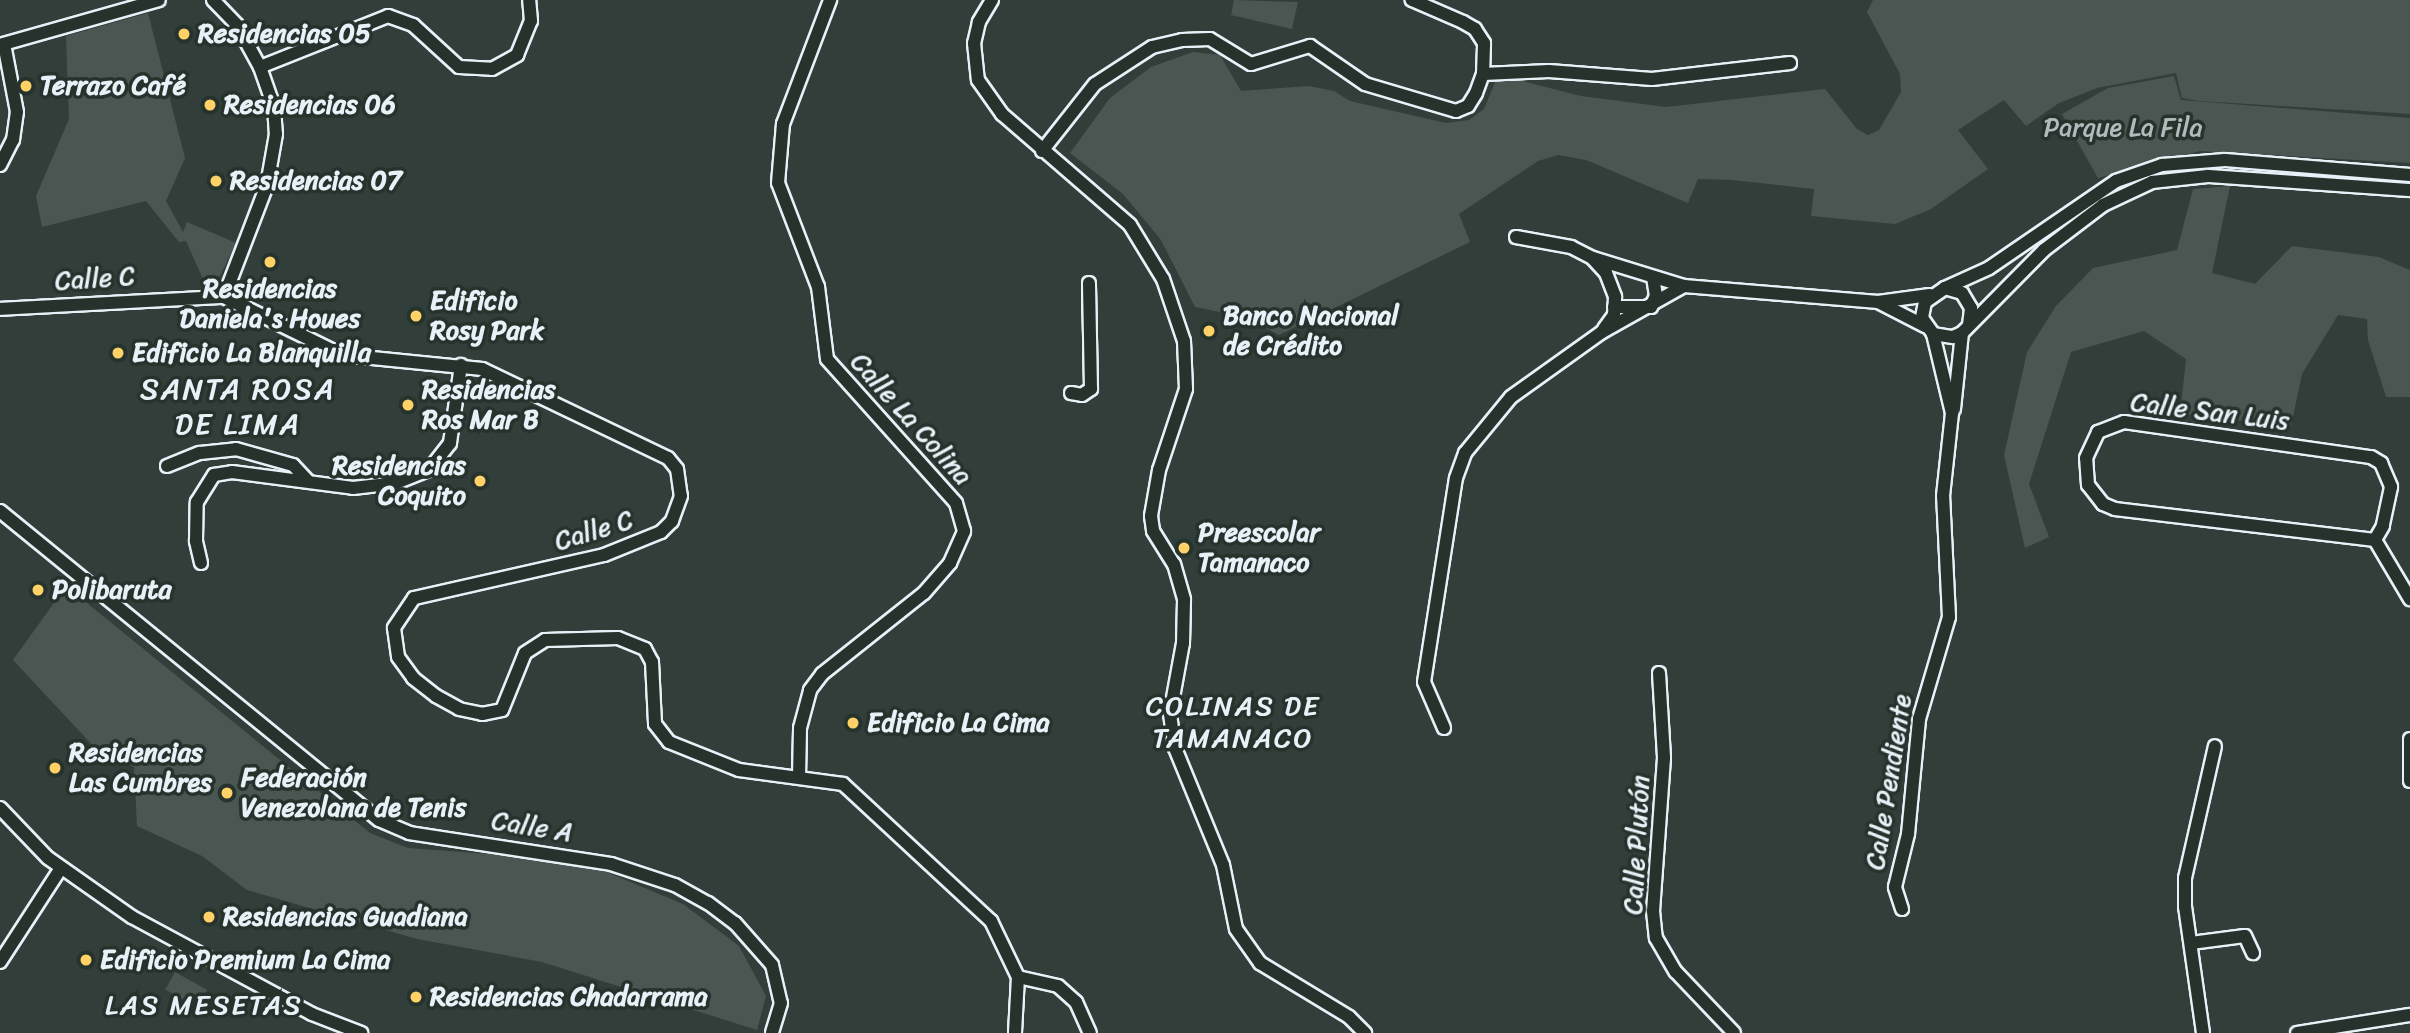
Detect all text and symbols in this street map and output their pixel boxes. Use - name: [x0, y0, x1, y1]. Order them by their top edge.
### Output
- place label: Residencias 05: [198, 18, 371, 50]
- marker: Residencias 05: [176, 26, 192, 42]
- place label: Terrazo Café: [40, 70, 186, 102]
- marker: Terrazo Café: [18, 78, 34, 94]
- place label: Residencias 06: [224, 89, 396, 121]
- marker: Residencias 06: [202, 97, 218, 113]
- park label: Parque La Fila: [2043, 112, 2203, 144]
- place label: Residencias 07: [230, 165, 402, 197]
- marker: Residencias 07: [208, 173, 224, 189]
- marker: Residencias Daniela's Houes: [262, 254, 278, 270]
- street label: Calle C: [54, 261, 136, 297]
- place label: Residencias Daniela's Houes: [180, 273, 360, 334]
- place label: Edificio Rosy Park: [430, 285, 545, 346]
- place label: Banco Nacional de Crédito: [1223, 300, 1398, 362]
- marker: Edificio Rosy Park: [408, 308, 424, 324]
- marker: Banco Nacional de Crédito: [1201, 323, 1217, 339]
- place label: Edificio La Blanquilla: [132, 337, 371, 369]
- marker: Edificio La Blanquilla: [110, 345, 126, 361]
- street label: Calle La Colina: [843, 346, 979, 492]
- district label: SANTA ROSA DE LIMA: [142, 371, 334, 442]
- place label: Residencias Ros Mar B: [422, 374, 556, 436]
- street label: Calle San Luis: [2129, 387, 2291, 437]
- marker: Residencias Ros Mar B: [400, 397, 416, 413]
- place label: Residencias Coquito: [332, 450, 466, 512]
- marker: Residencias Coquito: [472, 473, 488, 489]
- street label: Calle C: [551, 504, 637, 558]
- place label: Preescolar Tamanaco: [1198, 517, 1320, 578]
- marker: Preescolar Tamanaco: [1176, 540, 1192, 556]
- place label: Polibaruta: [52, 574, 172, 606]
- marker: Polibaruta: [30, 582, 46, 598]
- district label: COLINAS DE TAMANACO: [1148, 689, 1318, 755]
- street label: Calle Pendiente: [1860, 691, 1918, 873]
- place label: Edificio La Cima: [867, 707, 1050, 739]
- marker: Edificio La Cima: [845, 715, 861, 731]
- place label: Residencias Las Cumbres: [69, 737, 213, 798]
- marker: Residencias Las Cumbres: [47, 760, 63, 776]
- place label: Federación Venezolana de Tenis: [241, 762, 467, 824]
- street label: Calle Plutón: [1618, 774, 1656, 916]
- marker: Federación Venezolana de Tenis: [219, 785, 235, 801]
- street label: Calle A: [489, 805, 575, 849]
- place label: Residencias Guadiana: [223, 901, 468, 933]
- marker: Residencias Guadiana: [201, 909, 217, 925]
- place label: Edificio Premium La Cima: [100, 944, 390, 976]
- marker: Edificio Premium La Cima: [78, 952, 94, 968]
- place label: Residencias Chadarrama: [430, 981, 708, 1013]
- district label: LAS MESETAS: [107, 988, 301, 1022]
- marker: Residencias Chadarrama: [408, 989, 424, 1005]

